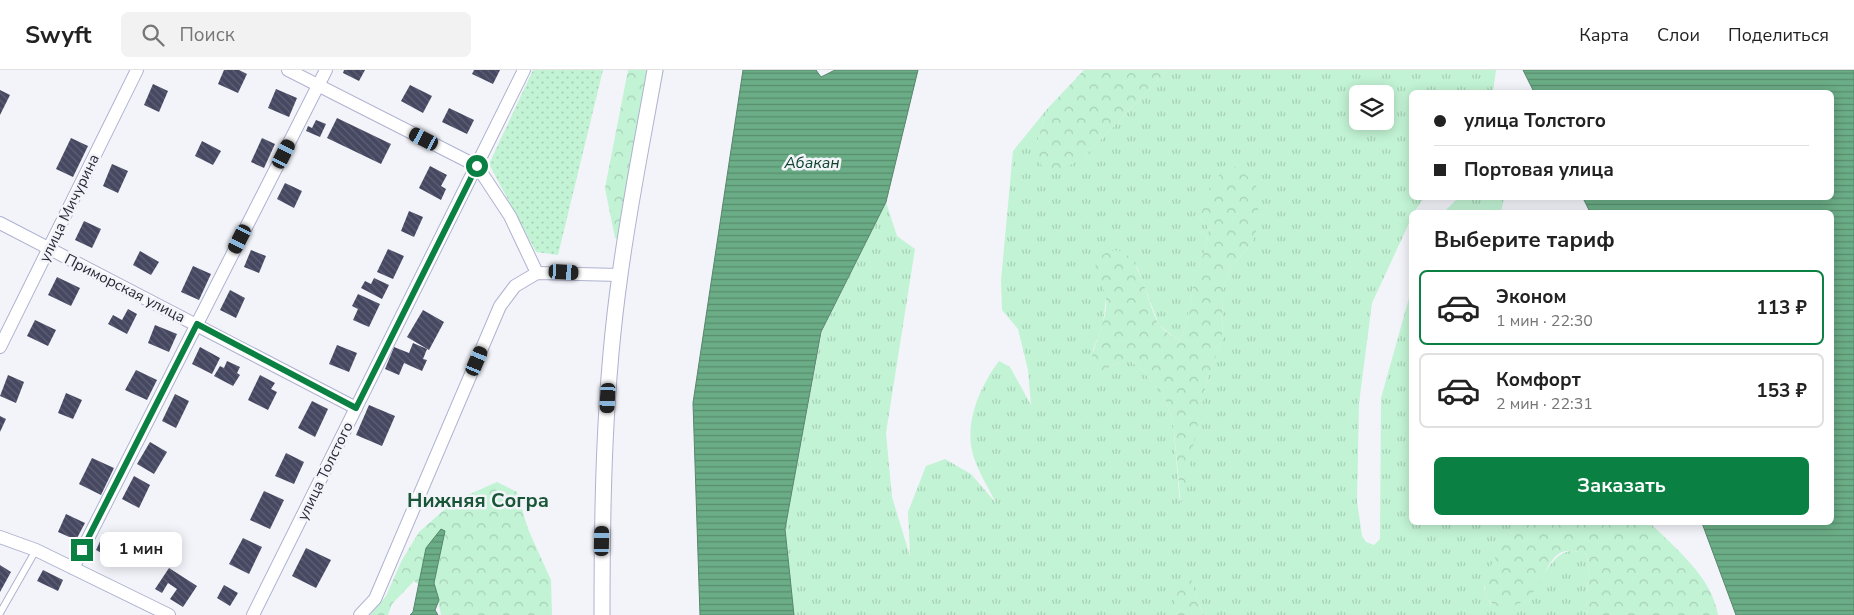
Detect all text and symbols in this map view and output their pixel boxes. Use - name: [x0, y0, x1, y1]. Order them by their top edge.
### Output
- search box: [121, 12, 471, 57]
- text: Swyft: [25, 19, 91, 51]
- icon: search: [139, 21, 167, 49]
- text: Поиск: [179, 22, 235, 48]
- text: Карта: [1579, 23, 1629, 47]
- text: Слои: [1657, 23, 1700, 47]
- text: Поделиться: [1728, 23, 1829, 47]
- map controls: [1349, 85, 1394, 130]
- button: layers: [1349, 85, 1394, 130]
- text: улица Толстого: [1464, 108, 1606, 134]
- car: [407, 126, 440, 152]
- car: [270, 137, 297, 171]
- street label: улица Мичурина: [34, 151, 104, 265]
- water label: Абакан: [783, 152, 840, 174]
- route start: [466, 155, 488, 177]
- text: Портовая улица: [1464, 157, 1614, 183]
- car: [226, 222, 253, 256]
- text: Выберите тариф: [1434, 225, 1615, 255]
- street label: Приморская улица: [61, 249, 189, 327]
- car: [548, 264, 579, 280]
- text: Эконом: [1496, 284, 1567, 310]
- icon: car: [1436, 285, 1481, 330]
- text: 113 ₽: [1756, 295, 1807, 321]
- text: 1 мин · 22:30: [1496, 310, 1593, 332]
- car: [464, 344, 489, 378]
- text: Комфорт: [1496, 367, 1581, 393]
- icon: car: [1436, 368, 1481, 413]
- text: 153 ₽: [1756, 378, 1807, 404]
- car: [599, 383, 616, 413]
- text: 2 мин · 22:31: [1496, 393, 1593, 415]
- street label: улица Толстого: [292, 418, 358, 524]
- button: Заказать: [1434, 457, 1809, 515]
- district label: Нижняя Согра: [407, 487, 549, 514]
- car: [594, 526, 609, 556]
- callout: 1 мин: [100, 532, 182, 568]
- text: 1 мин: [119, 538, 163, 560]
- route end: [71, 539, 93, 561]

